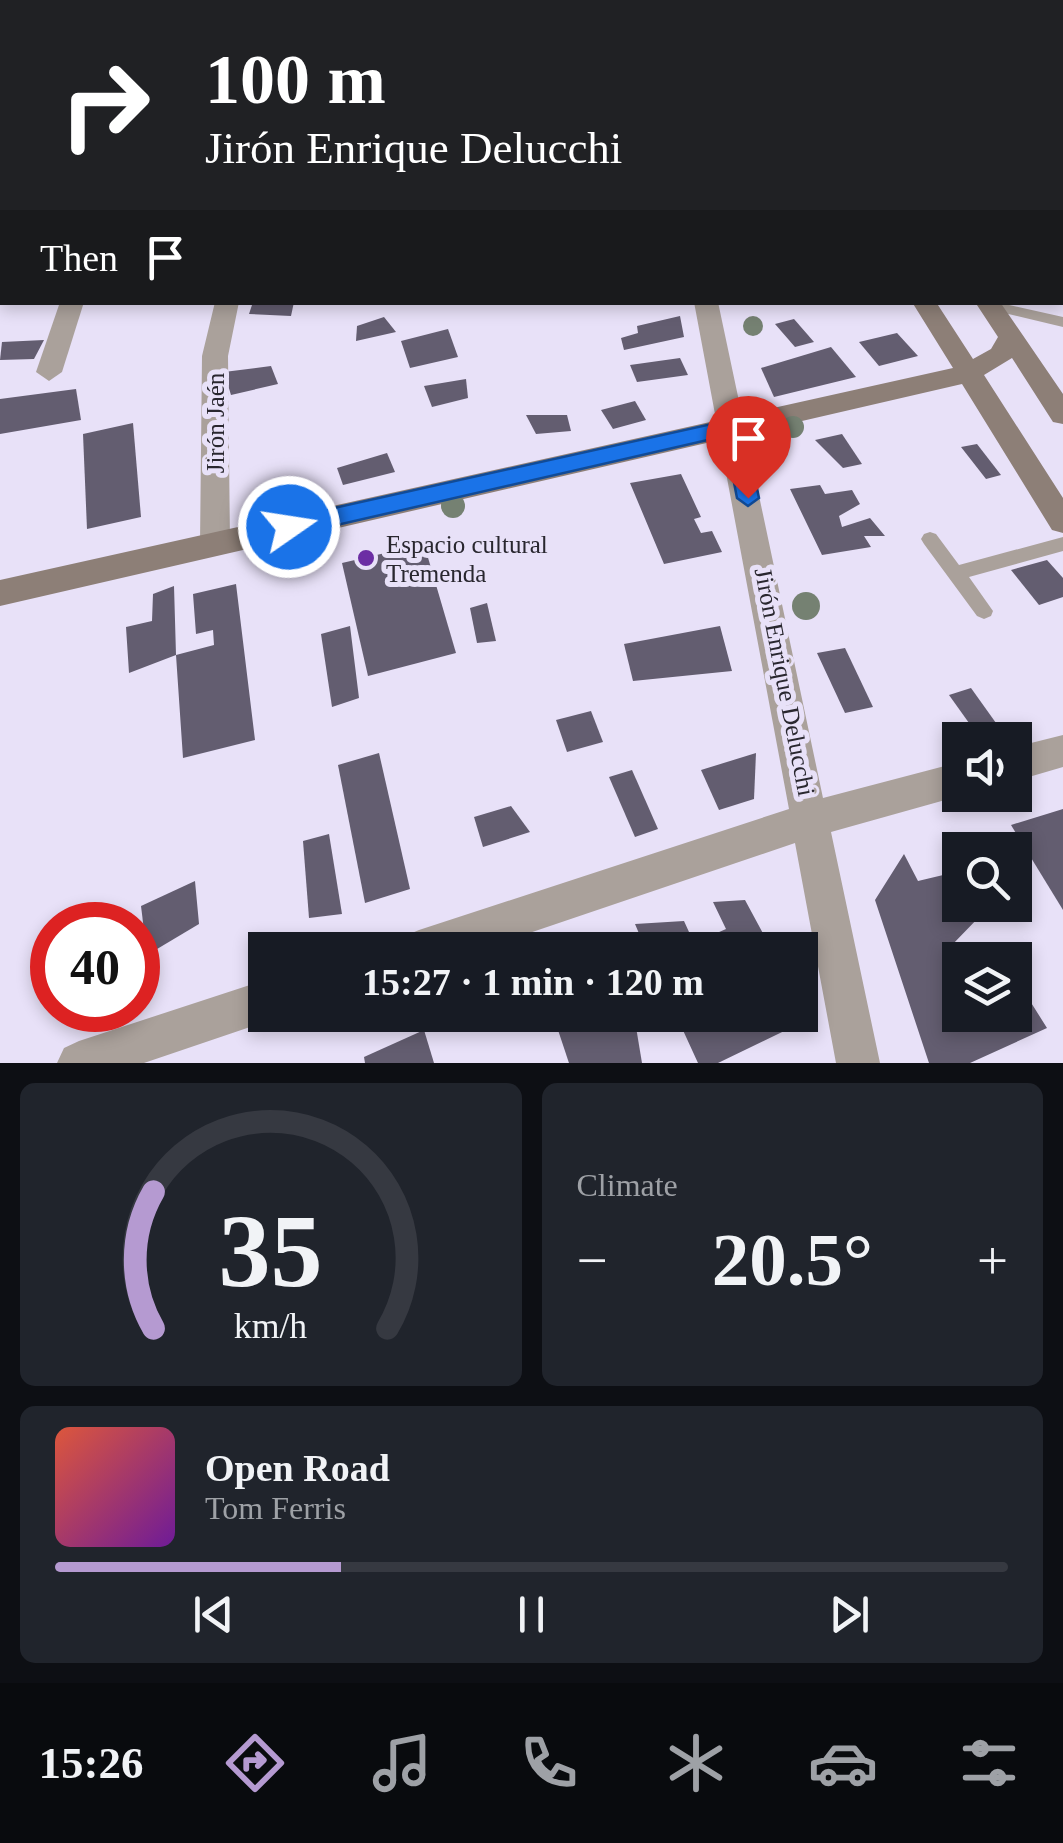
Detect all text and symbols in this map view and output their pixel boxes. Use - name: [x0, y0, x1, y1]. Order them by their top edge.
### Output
- icon: right: [40, 40, 170, 170]
- text: 100 m: [205, 41, 386, 118]
- text: Jirón Enrique Delucchi: [205, 123, 622, 173]
- icon: arrive: [138, 230, 193, 285]
- text: Then: [40, 237, 118, 279]
- street label: Jirón Jaén: [202, 372, 229, 473]
- pin: [706, 396, 791, 499]
- icon: arrive: [721, 411, 776, 466]
- position arrow: [237, 475, 341, 579]
- place label: Espacio cultural Tremenda: [386, 531, 548, 587]
- marker: Espacio cultural Tremenda: [355, 547, 377, 569]
- street label: Jirón Enrique Delucchi: [750, 566, 820, 798]
- map controls: [942, 722, 1032, 1032]
- button: sound: [942, 722, 1032, 812]
- button: search: [942, 832, 1032, 922]
- speed limit sign: 40: [30, 902, 160, 1032]
- button: layers: [942, 942, 1032, 1032]
- text: 15:27 · 1 min · 120 m: [362, 961, 704, 1003]
- text: Climate: [577, 1167, 678, 1203]
- text: 35: [219, 1193, 323, 1308]
- text: 20.5°: [712, 1218, 873, 1301]
- text: −: [577, 1230, 608, 1291]
- text: +: [977, 1230, 1008, 1291]
- text: km/h: [234, 1306, 308, 1346]
- text: Open Road: [205, 1447, 390, 1489]
- text: Tom Ferris: [205, 1490, 346, 1526]
- icon: previous: [186, 1587, 241, 1642]
- icon: pause: [504, 1587, 559, 1642]
- icon: next: [822, 1587, 877, 1642]
- icon: directions: [220, 1728, 290, 1798]
- icon: music: [367, 1728, 437, 1798]
- icon: phone: [514, 1728, 584, 1798]
- icon: climate: [661, 1728, 731, 1798]
- icon: car: [808, 1728, 878, 1798]
- icon: filters: [954, 1728, 1024, 1798]
- text: 15:26: [38, 1738, 143, 1788]

